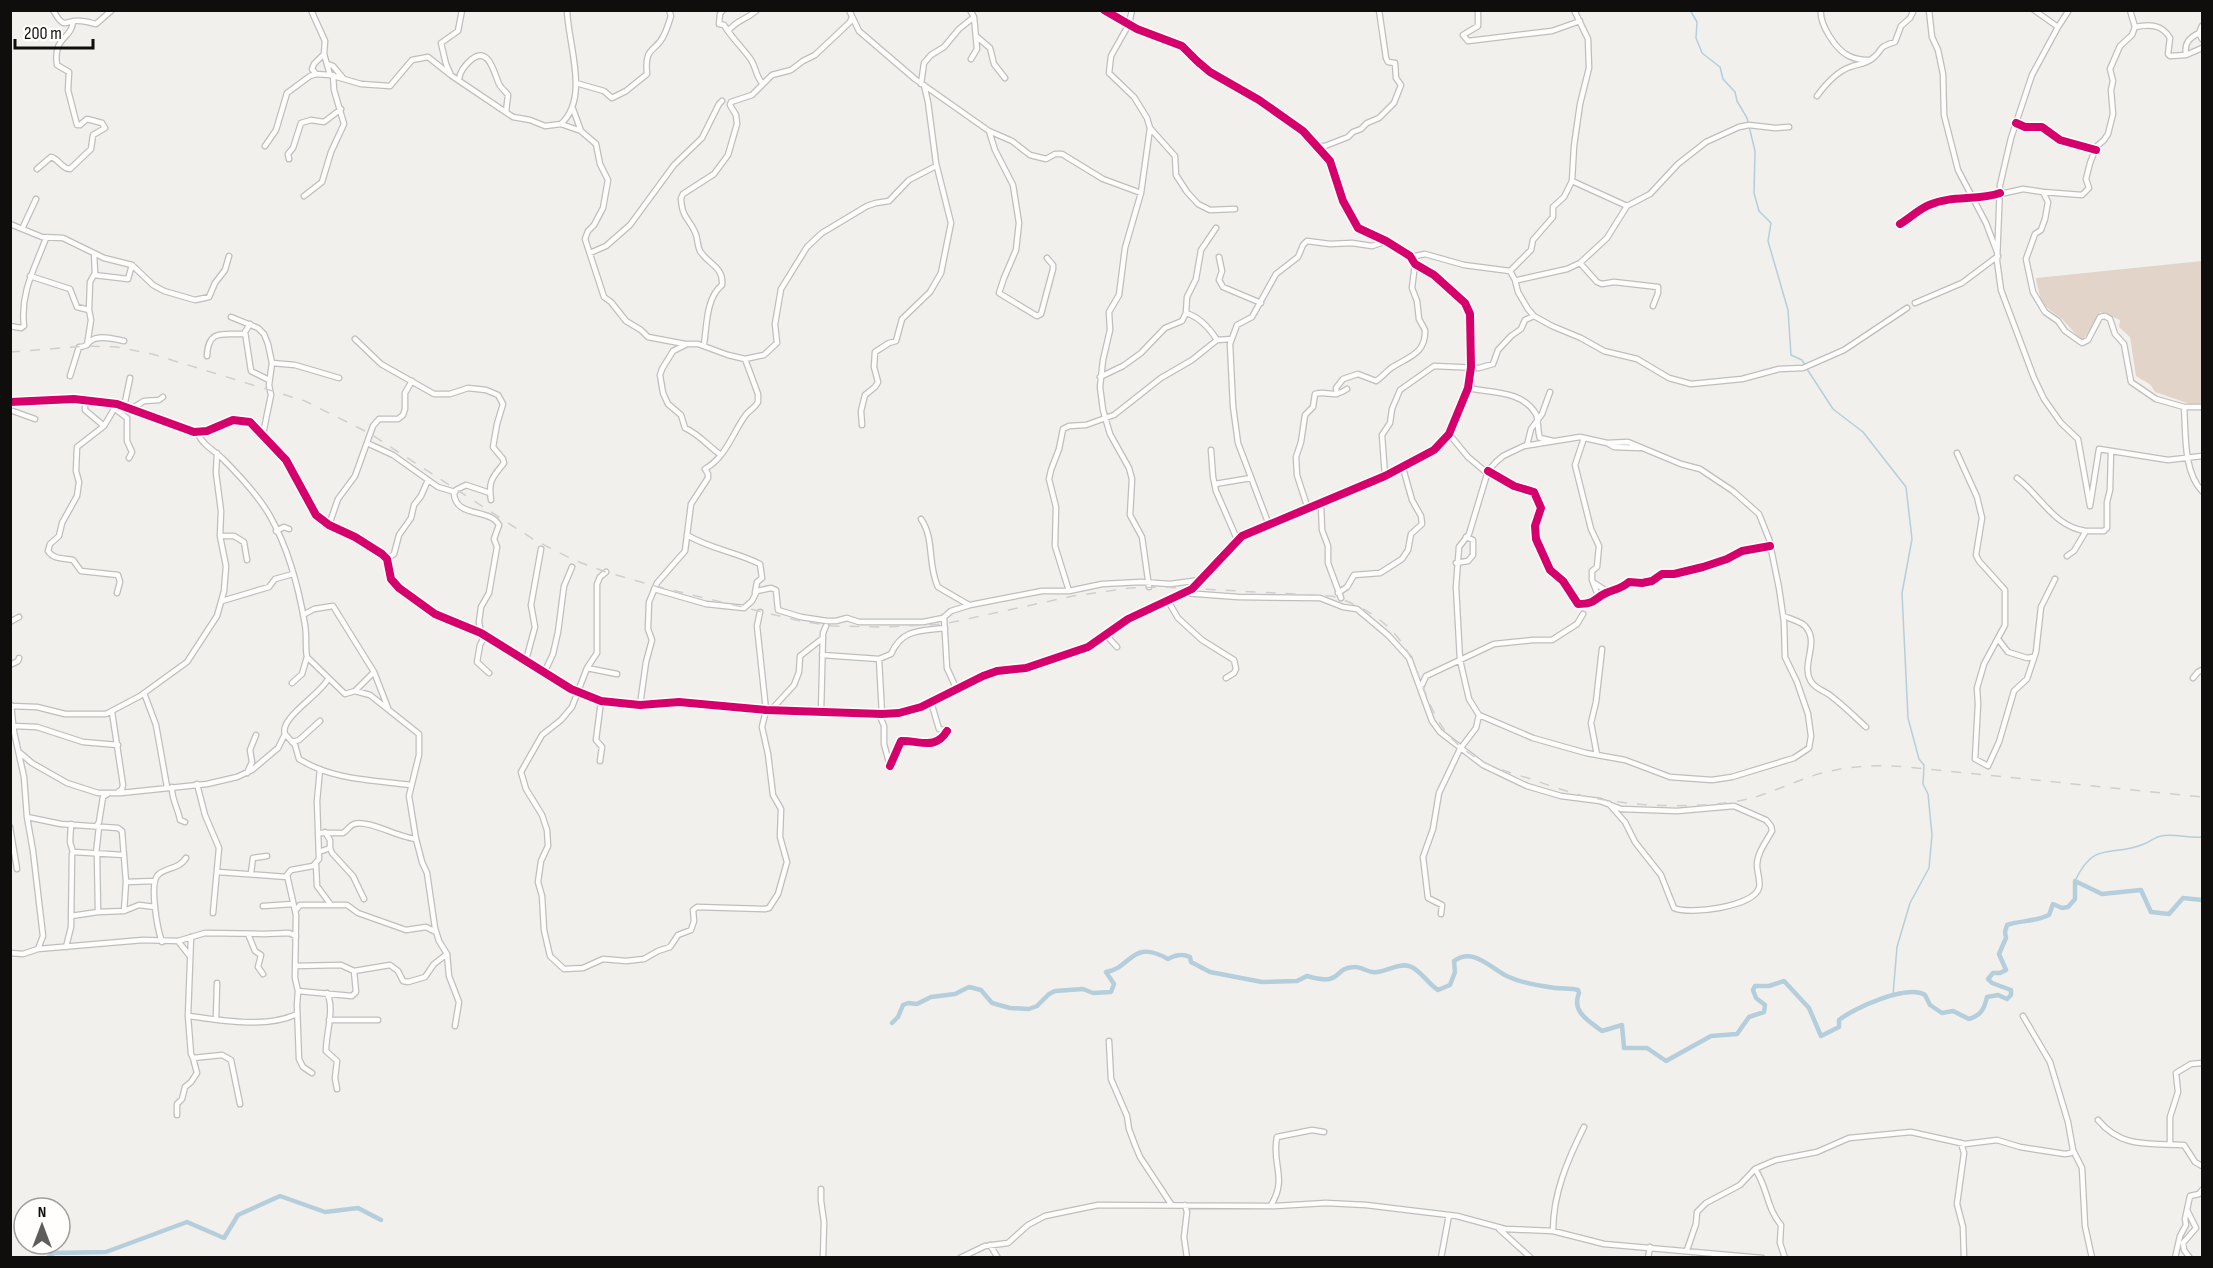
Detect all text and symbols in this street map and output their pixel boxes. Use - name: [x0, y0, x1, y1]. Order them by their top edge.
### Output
- scale bar: [15, 12, 93, 50]
- text: 200 m: [24, 23, 62, 44]
- north arrow: [12, 1196, 72, 1256]
- text: N: [38, 1203, 46, 1222]

